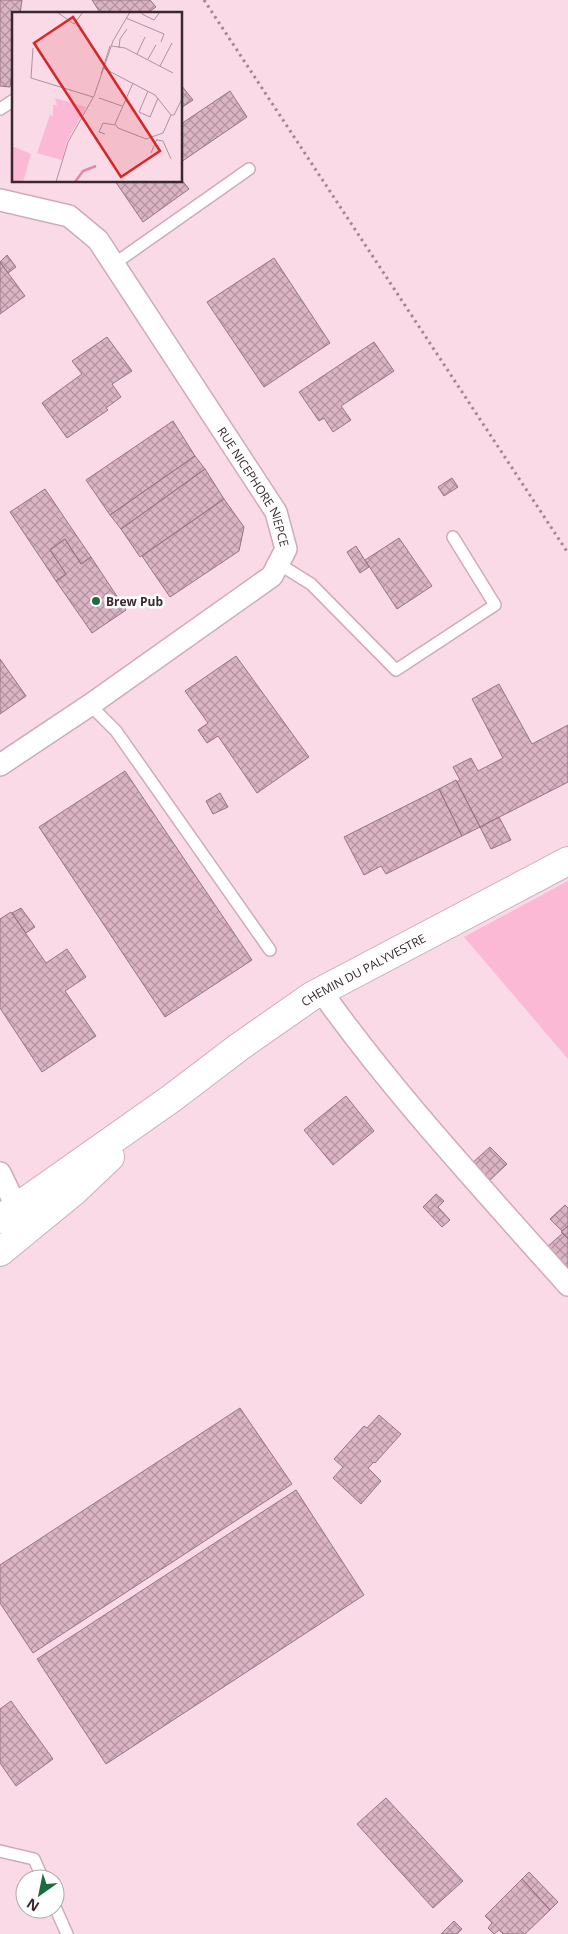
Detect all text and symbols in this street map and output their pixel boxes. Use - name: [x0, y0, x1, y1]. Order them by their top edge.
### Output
- inset map: [12, 12, 182, 182]
- street label: RUE NICEPHORE NIEPCE: [214, 423, 293, 548]
- place label: Brew Pub: [106, 593, 163, 610]
- marker: Brew Pub: [90, 595, 102, 607]
- street label: CHEMIN DU PALYVESTRE: [297, 929, 428, 1010]
- north arrow: [15, 1869, 65, 1919]
- text: N: [23, 1894, 43, 1916]

